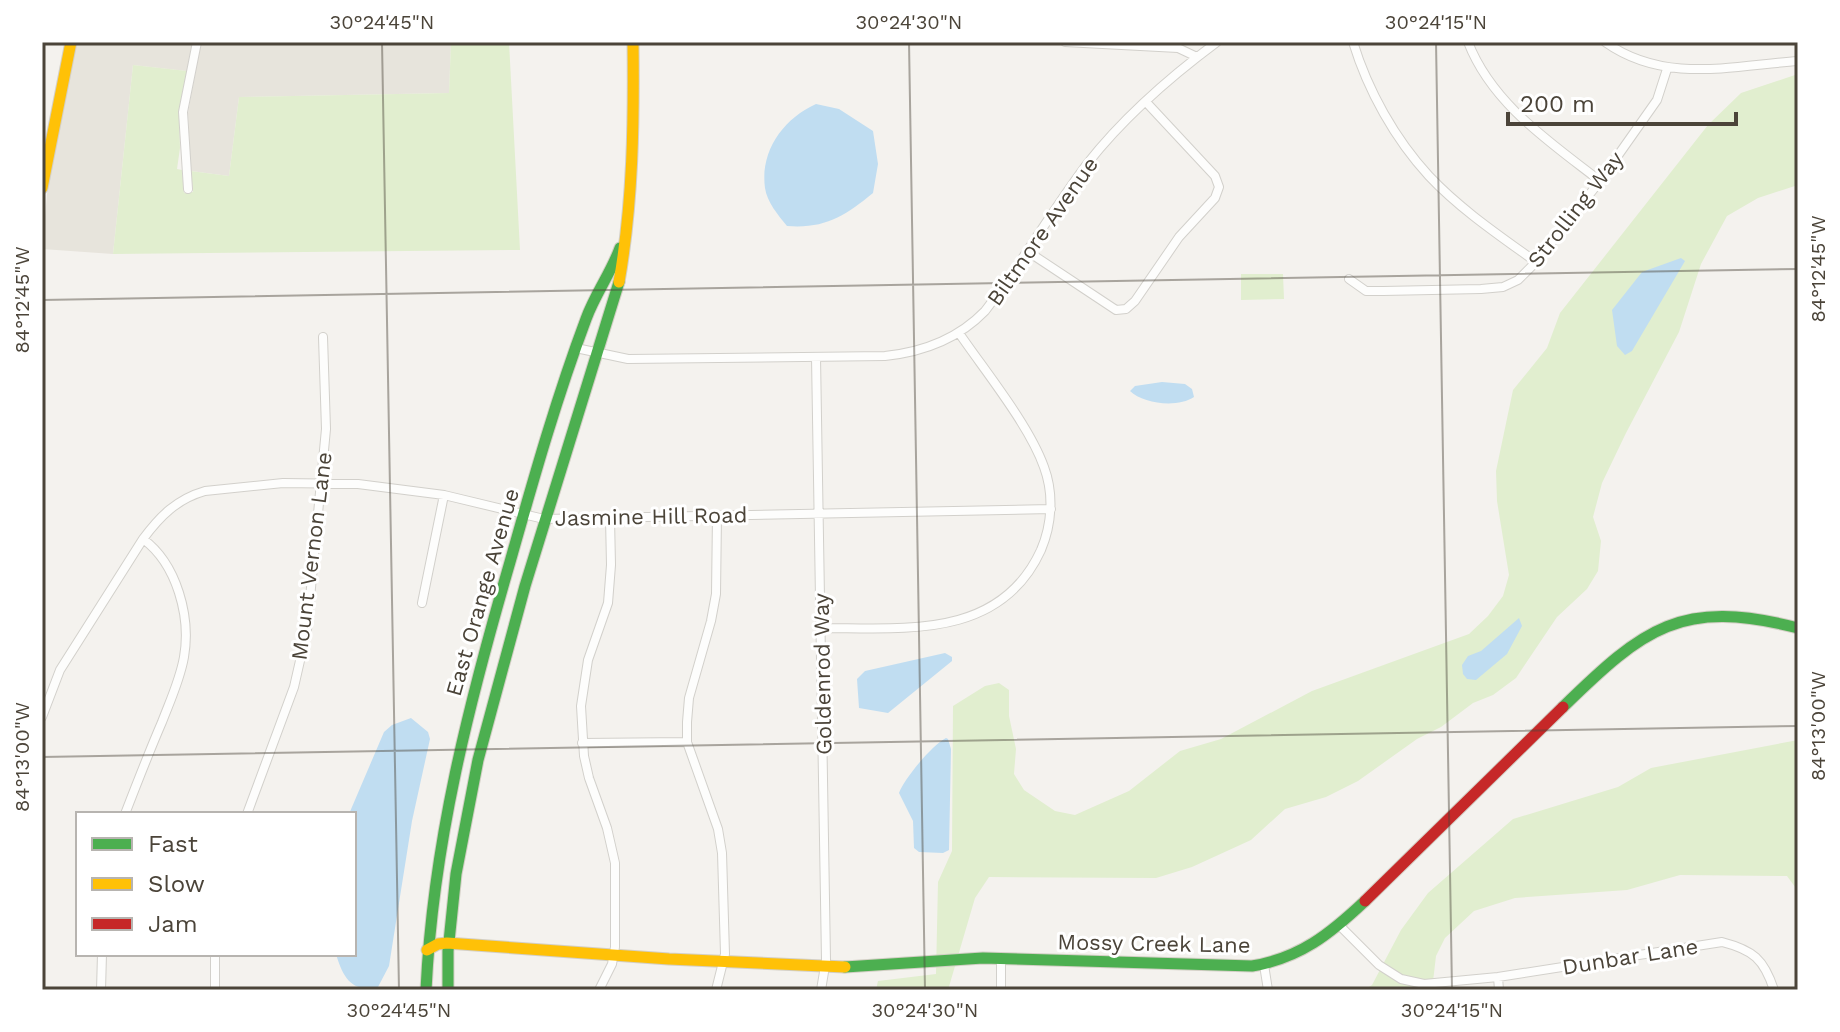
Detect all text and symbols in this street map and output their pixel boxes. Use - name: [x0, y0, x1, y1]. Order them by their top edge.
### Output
- text: 30°24'45"N: [329, 10, 435, 34]
- text: 30°24'30"N: [855, 10, 963, 34]
- text: 30°24'15"N: [1385, 10, 1487, 34]
- scale bar: [1508, 76, 1736, 126]
- text: 200 m: [1520, 90, 1595, 118]
- street label: Strolling Way: [1522, 146, 1629, 272]
- street label: Biltmore Avenue: [982, 152, 1103, 310]
- text: 84°12'45"W: [1806, 215, 1830, 323]
- text: 84°12'45"W: [10, 246, 34, 354]
- street label: Mount Vernon Lane: [286, 451, 337, 662]
- street label: East Orange Avenue: [441, 485, 524, 699]
- street label: Jasmine Hill Road: [554, 502, 748, 531]
- street label: Goldenrod Way: [809, 592, 836, 755]
- text: 84°13'00"W: [1806, 671, 1830, 781]
- text: 84°13'00"W: [10, 702, 34, 812]
- legend: [76, 812, 356, 956]
- text: Fast: [148, 830, 198, 858]
- text: Slow: [148, 870, 205, 898]
- text: Jam: [148, 910, 198, 938]
- street label: Mossy Creek Lane: [1057, 929, 1251, 958]
- street label: Dunbar Lane: [1560, 933, 1700, 980]
- text: 30°24'45"N: [346, 998, 452, 1022]
- text: 30°24'30"N: [871, 998, 979, 1022]
- text: 30°24'15"N: [1401, 998, 1503, 1022]

